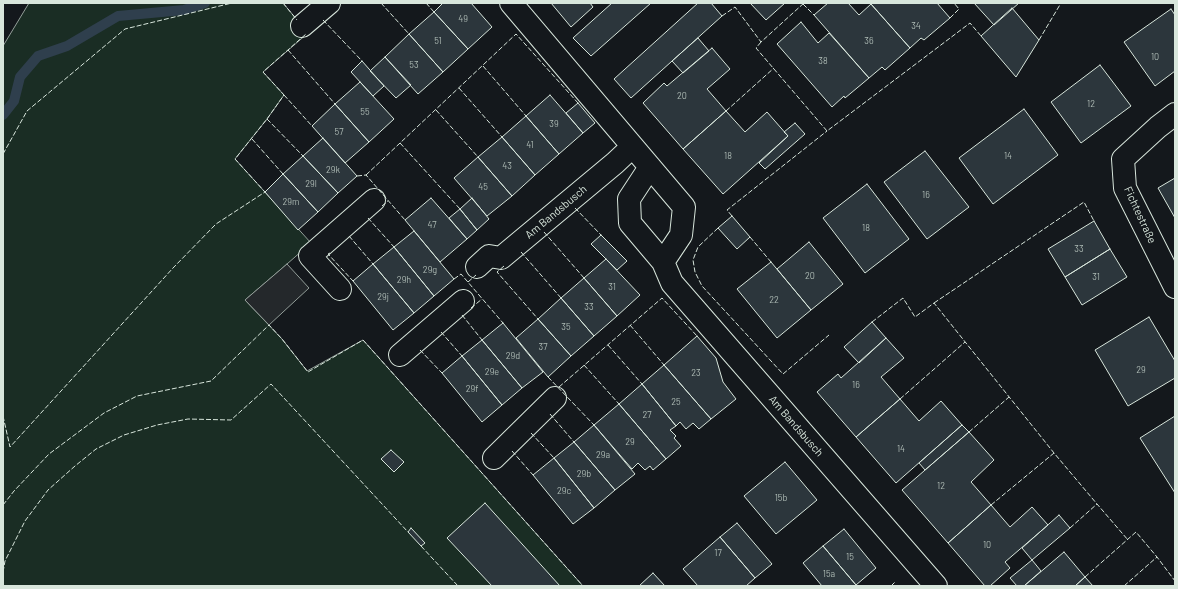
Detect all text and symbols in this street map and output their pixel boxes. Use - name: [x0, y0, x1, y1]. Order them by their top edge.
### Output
- house number: 49: [458, 14, 468, 24]
- house number: 34: [911, 21, 921, 31]
- house number: 51: [434, 36, 442, 46]
- house number: 36: [864, 36, 874, 46]
- house number: 10: [1151, 52, 1159, 62]
- house number: 38: [818, 56, 828, 66]
- house number: 53: [409, 60, 419, 70]
- house number: 20: [677, 91, 687, 101]
- house number: 12: [1087, 99, 1095, 109]
- house number: 55: [360, 107, 370, 117]
- house number: 39: [549, 119, 559, 129]
- house number: 57: [335, 127, 343, 137]
- house number: 41: [526, 140, 534, 150]
- house number: 18: [724, 151, 732, 161]
- house number: 14: [1004, 151, 1012, 161]
- house number: 43: [502, 161, 512, 171]
- house number: 29k: [326, 165, 340, 175]
- house number: 29l: [305, 179, 317, 189]
- house number: 45: [478, 182, 488, 192]
- street label: Am Bandsbusch: [522, 182, 590, 242]
- street label: Fichtestraße: [1121, 184, 1159, 246]
- house number: 16: [922, 190, 930, 200]
- house number: 29m: [283, 197, 299, 207]
- house number: 47: [428, 220, 436, 230]
- house number: 18: [862, 223, 870, 233]
- house number: 33: [1074, 244, 1084, 254]
- house number: 29g: [423, 265, 437, 275]
- house number: 20: [805, 271, 815, 281]
- house number: 31: [1092, 272, 1100, 282]
- house number: 29h: [397, 275, 411, 285]
- house number: 31: [608, 282, 616, 292]
- house number: 29j: [377, 292, 389, 302]
- house number: 22: [769, 295, 779, 305]
- house number: 33: [584, 302, 594, 312]
- house number: 35: [561, 322, 571, 332]
- house number: 37: [539, 342, 547, 352]
- house number: 29d: [506, 351, 520, 361]
- house number: 29: [1136, 365, 1146, 375]
- house number: 29e: [485, 367, 499, 377]
- house number: 23: [691, 368, 701, 378]
- house number: 16: [852, 380, 860, 390]
- house number: 29f: [466, 384, 478, 394]
- street label: Am Bandsbusch: [766, 393, 826, 459]
- house number: 25: [671, 397, 681, 407]
- house number: 27: [642, 410, 652, 420]
- house number: 29: [625, 437, 635, 447]
- house number: 14: [897, 444, 905, 454]
- house number: 29a: [596, 450, 610, 460]
- house number: 29b: [577, 469, 591, 479]
- house number: 12: [937, 481, 945, 491]
- house number: 29c: [557, 486, 571, 496]
- house number: 15b: [775, 493, 787, 503]
- house number: 10: [983, 540, 991, 550]
- house number: 17: [714, 548, 722, 558]
- house number: 15: [846, 552, 854, 562]
- house number: 15a: [823, 569, 835, 579]

